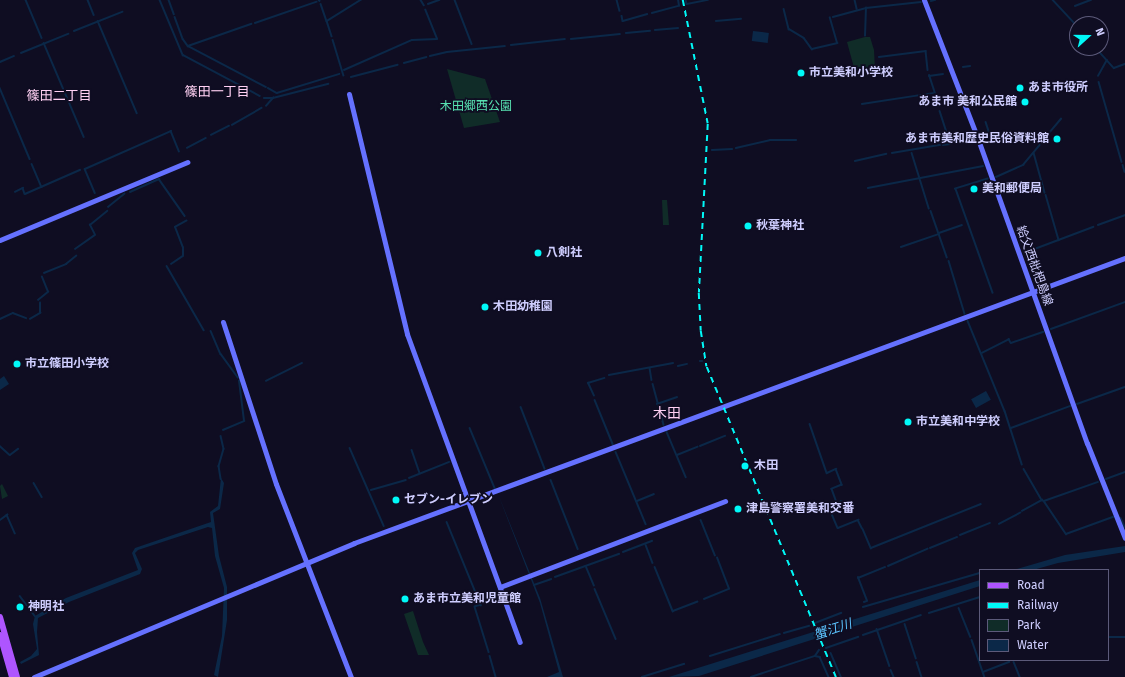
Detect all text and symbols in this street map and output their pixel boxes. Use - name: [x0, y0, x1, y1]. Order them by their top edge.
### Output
- north arrow: [1069, 16, 1109, 56]
- text: N: [1092, 26, 1107, 38]
- place label: 市立美和小学校: [809, 66, 893, 80]
- marker: 市立美和小学校: [796, 68, 806, 78]
- place label: あま市役所: [1028, 81, 1088, 95]
- marker: あま市役所: [1015, 83, 1025, 93]
- district label: 篠田一丁目: [185, 84, 249, 100]
- district label: 篠田二丁目: [27, 88, 91, 104]
- place label: あま市 美和公民館: [918, 95, 1017, 109]
- marker: あま市 美和公民館: [1020, 97, 1030, 107]
- park label: 木田郷西公園: [440, 100, 512, 114]
- place label: あま市美和歴史民俗資料館: [905, 132, 1049, 146]
- marker: あま市美和歴史民俗資料館: [1052, 134, 1062, 144]
- place label: 美和郵便局: [982, 182, 1042, 196]
- marker: 美和郵便局: [969, 184, 979, 194]
- place label: 秋葉神社: [756, 219, 804, 233]
- marker: 秋葉神社: [743, 221, 753, 231]
- street label: 給父西枇杷島線: [1013, 224, 1055, 308]
- place label: 八剣社: [546, 246, 582, 260]
- marker: 八剣社: [533, 248, 543, 258]
- place label: 木田幼稚園: [493, 300, 553, 314]
- marker: 木田幼稚園: [480, 302, 490, 312]
- place label: 市立篠田小学校: [25, 357, 109, 371]
- marker: 市立篠田小学校: [12, 359, 22, 369]
- district label: 木田: [653, 406, 681, 422]
- place label: 市立美和中学校: [916, 415, 1000, 429]
- marker: 市立美和中学校: [903, 417, 913, 427]
- place label: 木田: [754, 459, 778, 473]
- marker: 木田: [739, 460, 751, 472]
- place label: セブン-イレブン: [404, 493, 493, 507]
- marker: セブン-イレブン: [391, 495, 401, 505]
- place label: 津島警察署美和交番: [746, 502, 854, 516]
- marker: 津島警察署美和交番: [733, 504, 743, 514]
- legend: [979, 569, 1109, 661]
- text: Road: [1017, 578, 1045, 592]
- place label: あま市立美和児童館: [413, 592, 521, 606]
- marker: あま市立美和児童館: [400, 594, 410, 604]
- text: Railway: [1017, 598, 1058, 612]
- place label: 神明社: [28, 600, 64, 614]
- marker: 神明社: [15, 602, 25, 612]
- water label: 蟹江川: [812, 617, 854, 643]
- text: Park: [1017, 618, 1041, 632]
- text: Water: [1017, 638, 1048, 652]

